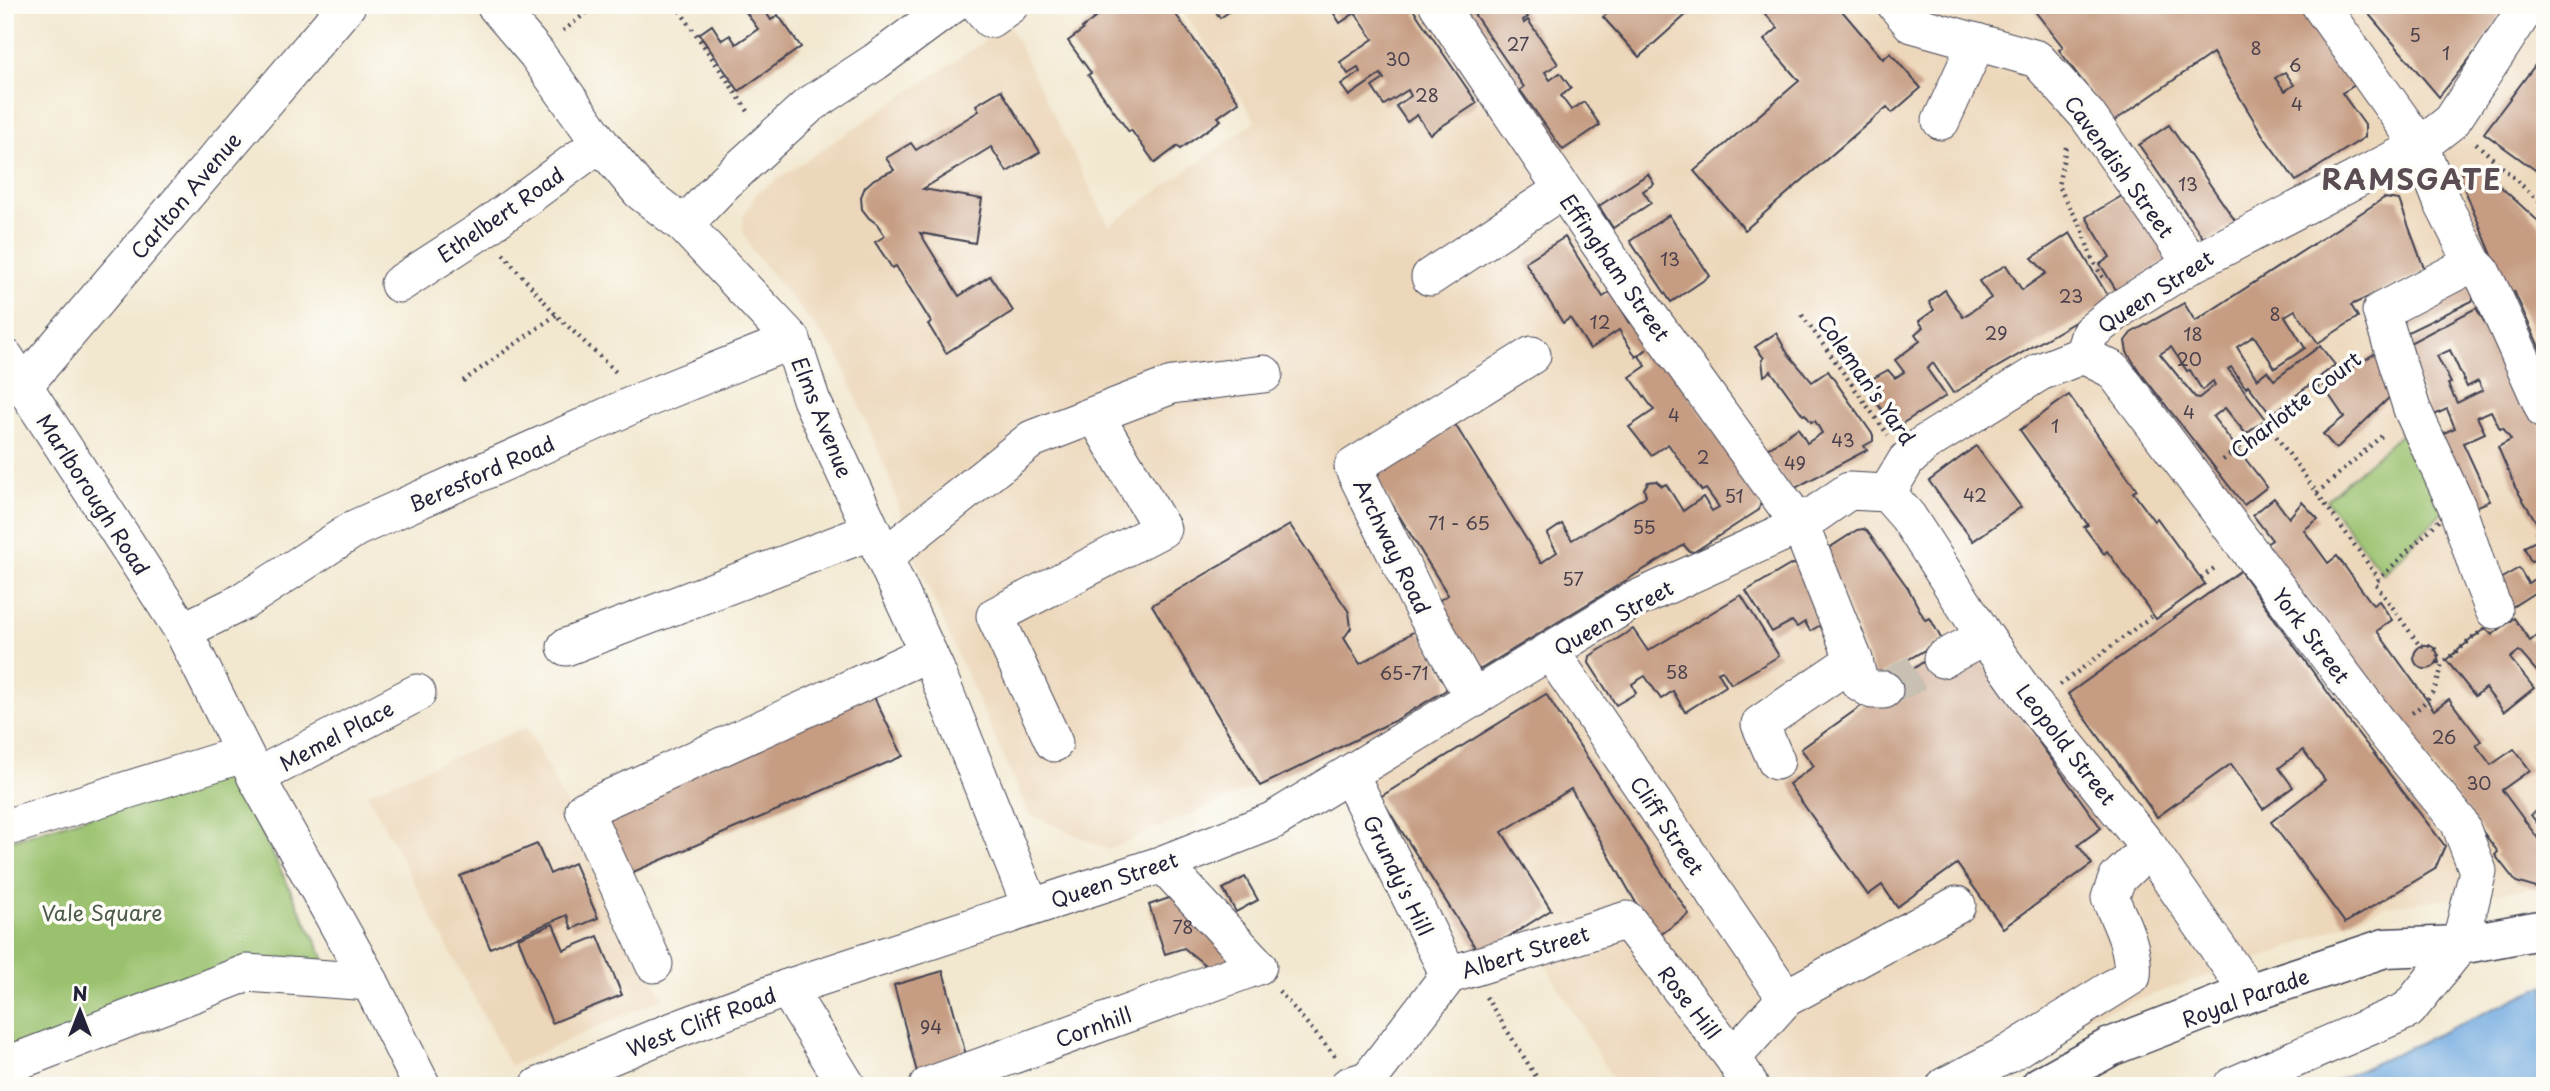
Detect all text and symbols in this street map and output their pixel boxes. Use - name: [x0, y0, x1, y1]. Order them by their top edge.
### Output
- house number: 5: [2409, 21, 2421, 48]
- house number: 27: [1507, 30, 1529, 57]
- house number: 8: [2250, 34, 2262, 61]
- house number: 1: [2442, 39, 2450, 66]
- house number: 30: [1385, 45, 1411, 72]
- house number: 6: [2289, 51, 2301, 78]
- house number: 28: [1415, 81, 1439, 108]
- street label: Cavendish Street: [2057, 88, 2183, 244]
- house number: 4: [2291, 90, 2303, 117]
- street label: Carlton Avenue: [122, 124, 248, 266]
- district label: RAMSGATE: [2322, 157, 2502, 200]
- street label: Ethelbert Road: [430, 158, 570, 270]
- house number: 13: [2178, 170, 2198, 197]
- street label: Effingham Street: [1553, 187, 1679, 347]
- street label: Queen Street: [2091, 241, 2219, 341]
- house number: 13: [1660, 245, 1680, 272]
- house number: 23: [2059, 282, 2083, 309]
- house number: 8: [2269, 300, 2281, 327]
- street label: Coleman's Yard: [1810, 307, 1924, 451]
- house number: 12: [1590, 308, 1610, 335]
- house number: 29: [1985, 319, 2007, 346]
- house number: 18: [2183, 320, 2203, 347]
- street label: Charlotte Court: [2223, 343, 2367, 465]
- house number: 20: [2176, 345, 2202, 372]
- street label: Elms Avenue: [784, 352, 862, 482]
- house number: 4: [2183, 398, 2195, 425]
- house number: 4: [1668, 401, 1680, 428]
- street label: Marlborough Road: [30, 407, 158, 581]
- house number: 1: [2051, 412, 2059, 439]
- house number: 43: [1831, 426, 1855, 453]
- street label: Beresford Road: [403, 427, 559, 519]
- house number: 2: [1697, 443, 1709, 470]
- house number: 49: [1784, 449, 1806, 476]
- street label: Archway Road: [1346, 473, 1440, 619]
- house number: 42: [1963, 481, 1987, 508]
- house number: 51: [1724, 482, 1744, 509]
- house number: 71 - 65: [1428, 509, 1490, 536]
- house number: 55: [1632, 513, 1656, 540]
- house number: 57: [1562, 565, 1584, 592]
- street label: Queen Street: [1547, 571, 1679, 663]
- street label: York Street: [2265, 580, 2359, 690]
- house number: 58: [1666, 658, 1688, 685]
- house number: 65-71: [1380, 659, 1428, 686]
- street label: Leopold Street: [2009, 676, 2125, 812]
- street label: Memel Place: [273, 691, 399, 779]
- house number: 26: [2432, 723, 2456, 750]
- street label: Cliff Street: [1623, 769, 1713, 881]
- house number: 30: [2466, 769, 2492, 796]
- street label: Grundy's Hill: [1356, 809, 1442, 941]
- street label: Queen Street: [1046, 842, 1182, 916]
- park label: Vale Square: [42, 896, 162, 928]
- house number: 78: [1173, 913, 1194, 940]
- street label: Albert Street: [1457, 916, 1593, 986]
- street label: Rose Hill: [1651, 958, 1729, 1046]
- street label: Royal Parade: [2177, 959, 2313, 1035]
- north arrow: [46, 976, 116, 1046]
- street label: West Cliff Road: [622, 978, 780, 1064]
- text: N: [72, 979, 88, 1007]
- street label: Cornhill: [1050, 997, 1136, 1055]
- house number: 94: [920, 1013, 942, 1040]

